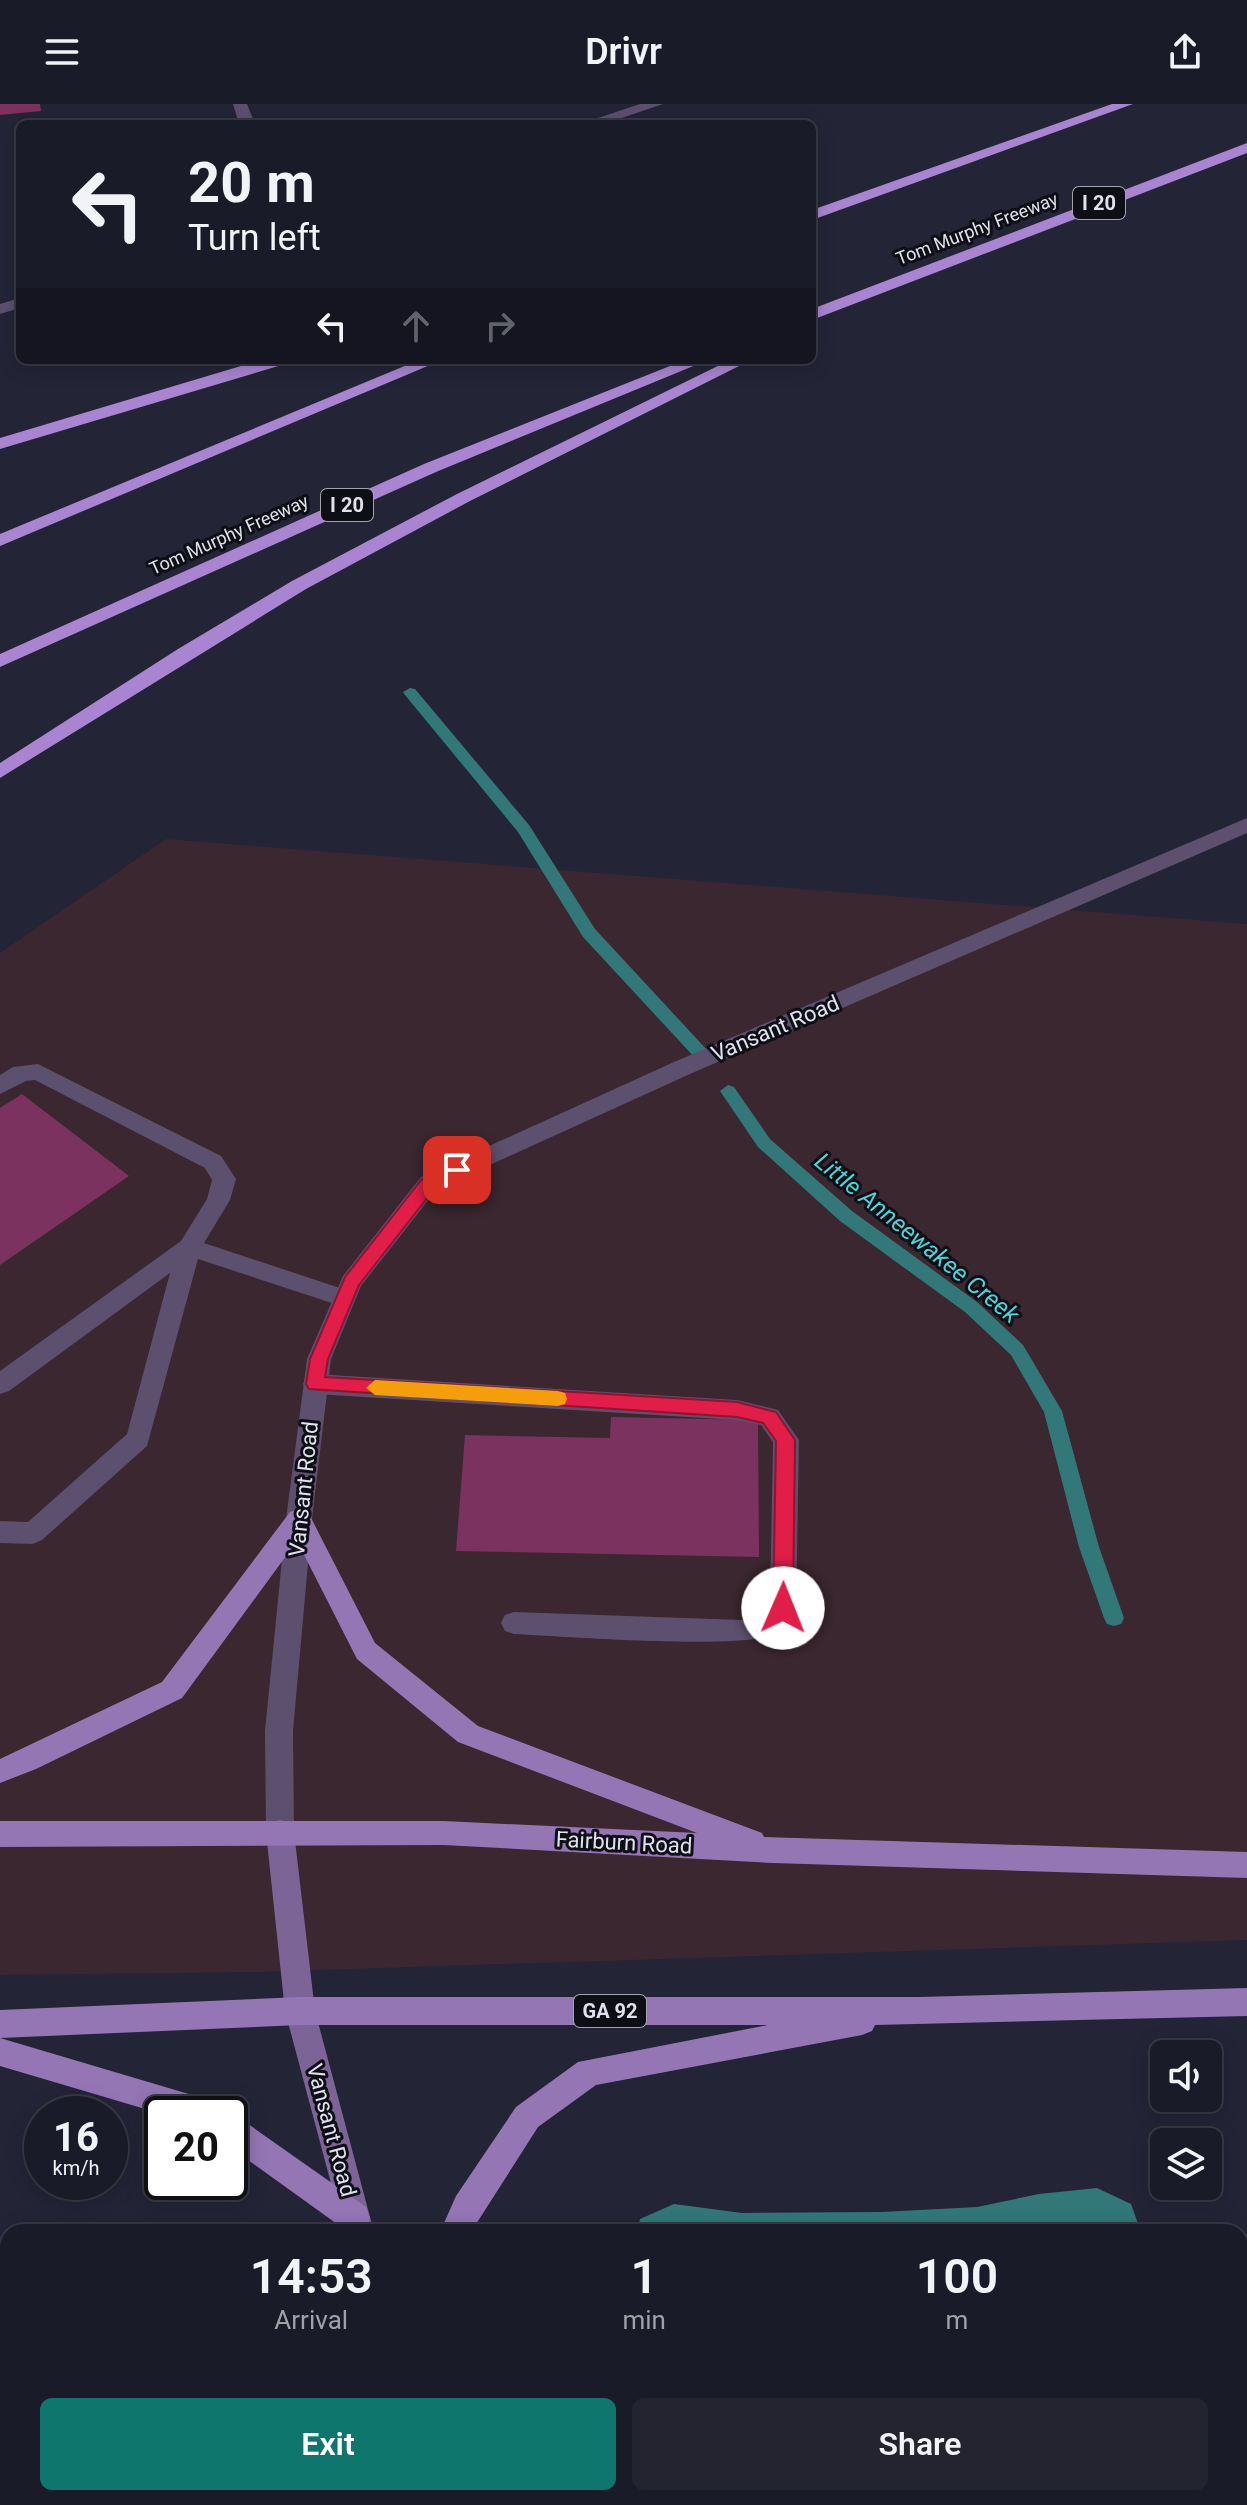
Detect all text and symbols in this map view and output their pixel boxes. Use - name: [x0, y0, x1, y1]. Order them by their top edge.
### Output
- icon: menu: [40, 30, 84, 74]
- icon: share: [1163, 30, 1207, 74]
- text: Drivr: [585, 31, 662, 73]
- text: 20 m: [188, 150, 315, 216]
- icon: left: [56, 152, 160, 256]
- road number: I 20: [1073, 187, 1125, 219]
- street label: Tom Murphy Freeway: [893, 188, 1061, 269]
- text: Turn left: [188, 217, 321, 259]
- icon: left: [310, 304, 354, 348]
- icon: ahead: [394, 304, 438, 348]
- icon: right: [478, 304, 522, 348]
- road number: I 20: [321, 489, 373, 521]
- street label: Tom Murphy Freeway: [146, 490, 312, 579]
- street label: Vansant Road: [708, 990, 843, 1067]
- pin: [423, 1136, 491, 1204]
- water label: Little Anneewakee Creek: [809, 1147, 1026, 1330]
- icon: arrive: [435, 1148, 479, 1192]
- street label: Vansant Road: [284, 1420, 323, 1558]
- position arrow: [741, 1566, 825, 1650]
- street label: Fairburn Road: [555, 1826, 693, 1859]
- road number: GA 92: [574, 1995, 646, 2027]
- map controls: [1150, 2040, 1222, 2200]
- button: sound: [1150, 2040, 1222, 2112]
- street label: Vansant Road: [302, 2061, 361, 2199]
- speed limit sign: 20: [144, 2096, 248, 2200]
- text: 16: [53, 2114, 99, 2161]
- button: layers: [1150, 2128, 1222, 2200]
- text: km/h: [53, 2156, 99, 2180]
- text: 14:53: [250, 2248, 373, 2305]
- text: 1: [631, 2248, 658, 2305]
- text: 100: [916, 2248, 998, 2305]
- text: Arrival: [274, 2305, 348, 2335]
- text: min: [622, 2305, 666, 2335]
- text: m: [946, 2305, 968, 2335]
- button: Exit: [40, 2398, 616, 2490]
- button: Share: [632, 2398, 1208, 2490]

